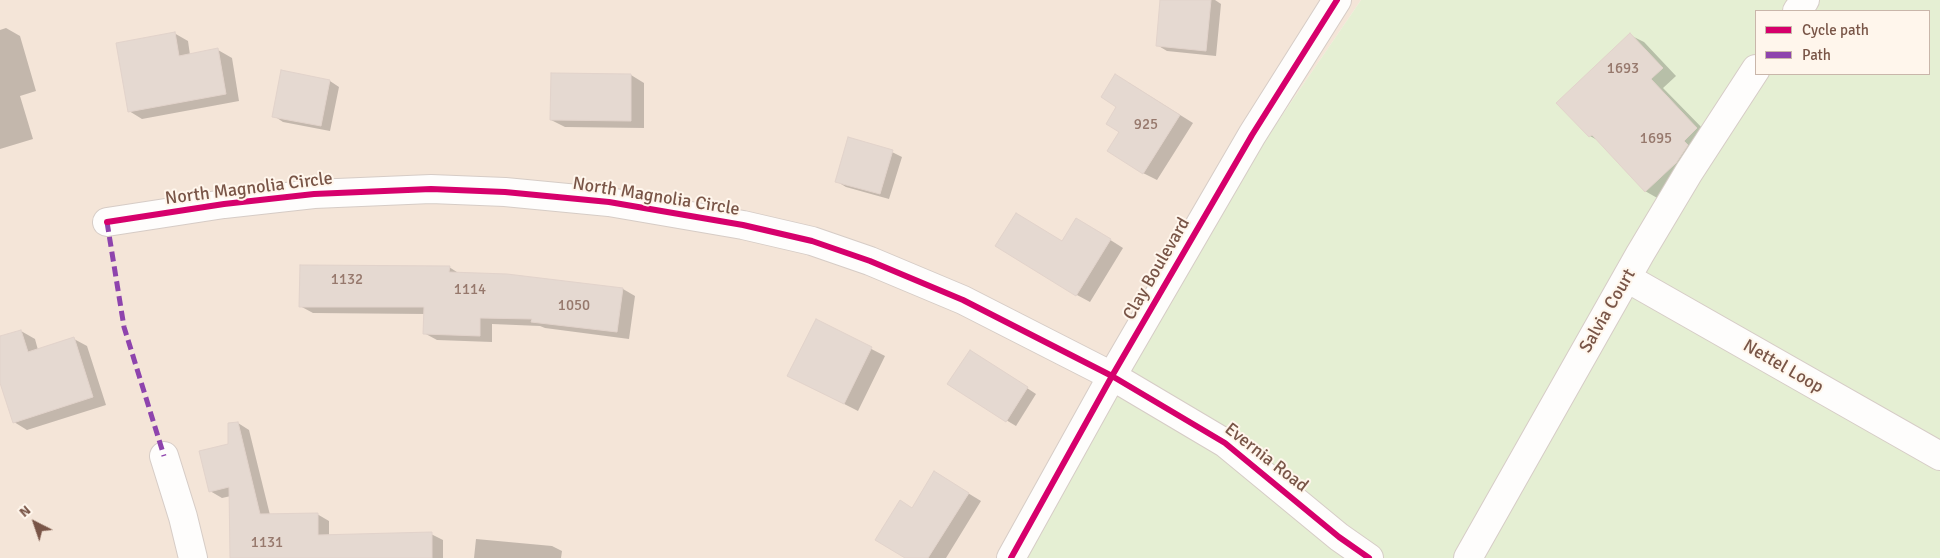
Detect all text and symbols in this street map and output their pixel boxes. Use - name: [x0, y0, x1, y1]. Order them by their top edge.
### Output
- legend: [1755, 10, 1930, 75]
- text: Cycle path: [1802, 21, 1869, 39]
- text: Path: [1802, 46, 1831, 64]
- house number: 1693: [1607, 60, 1639, 78]
- house number: 925: [1134, 116, 1158, 134]
- house number: 1695: [1640, 130, 1672, 148]
- street label: North Magnolia Circle: [164, 168, 334, 210]
- street label: North Magnolia Circle: [571, 173, 741, 221]
- street label: Clay Boulevard: [1119, 214, 1195, 324]
- street label: Salvia Court: [1575, 265, 1641, 357]
- house number: 1132: [331, 271, 363, 289]
- house number: 1114: [454, 281, 486, 299]
- house number: 1050: [558, 297, 590, 315]
- street label: Nettel Loop: [1739, 335, 1827, 399]
- street label: Evernia Road: [1220, 419, 1312, 497]
- north arrow: [10, 498, 60, 548]
- text: N: [16, 502, 34, 521]
- house number: 1131: [251, 534, 283, 552]

